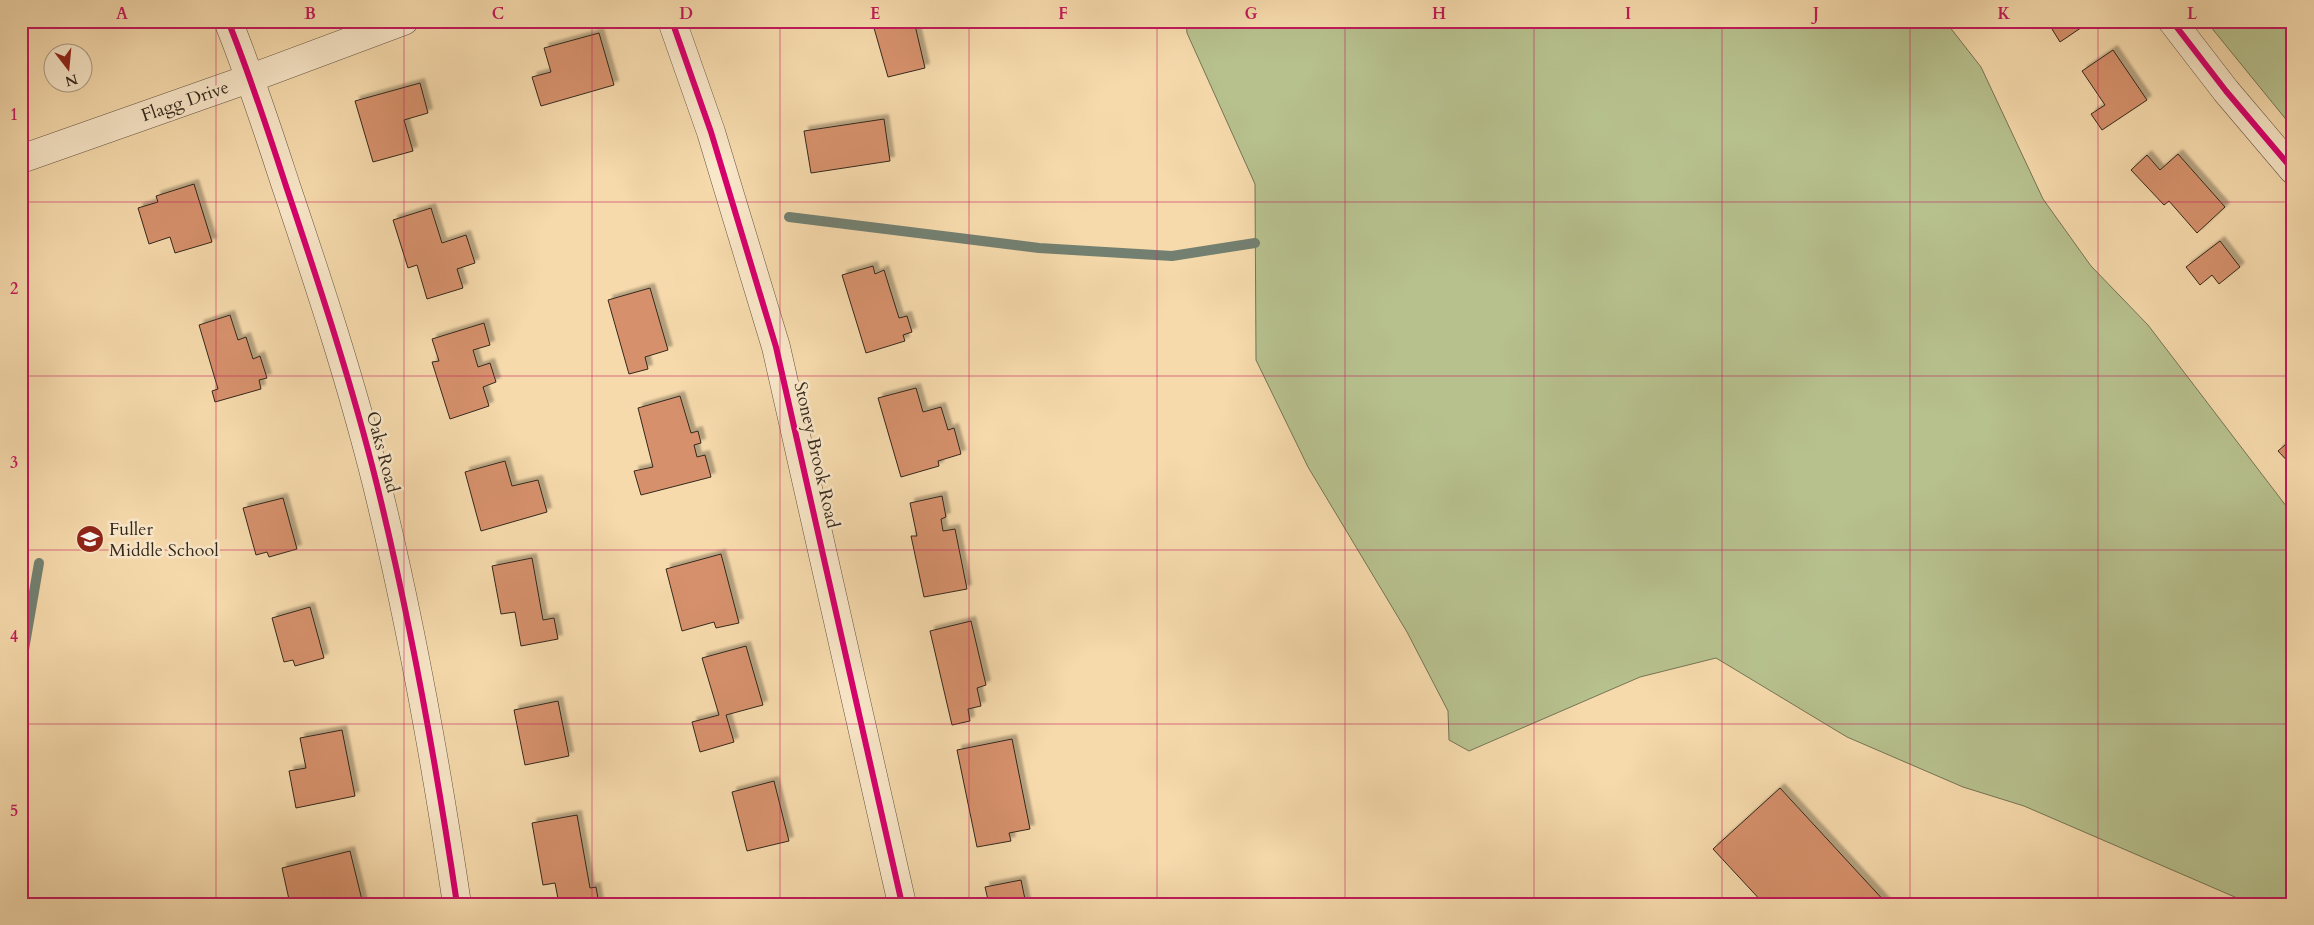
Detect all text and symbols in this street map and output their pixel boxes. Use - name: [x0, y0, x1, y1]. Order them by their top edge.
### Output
- text: A: [116, 3, 128, 25]
- text: B: [304, 3, 316, 25]
- text: C: [492, 3, 504, 25]
- text: D: [679, 3, 693, 25]
- text: E: [870, 3, 880, 25]
- text: F: [1058, 3, 1068, 25]
- text: G: [1244, 3, 1258, 25]
- text: H: [1432, 3, 1446, 25]
- text: I: [1625, 3, 1631, 25]
- text: J: [1811, 3, 1819, 25]
- text: K: [1998, 3, 2011, 25]
- text: L: [2187, 3, 2198, 25]
- north arrow: [42, 42, 92, 92]
- text: N: [63, 69, 80, 91]
- street label: Flagg Drive: [138, 75, 232, 128]
- text: 1: [10, 104, 18, 126]
- text: 2: [10, 278, 18, 300]
- street label: Stoney Brook Road: [788, 379, 846, 531]
- street label: Oaks Road: [360, 409, 405, 496]
- text: 3: [10, 452, 18, 474]
- place label: Fuller Middle School: [109, 517, 219, 563]
- school or university icon: Fuller Middle School: [75, 524, 105, 554]
- text: 4: [10, 626, 18, 648]
- text: 5: [10, 800, 18, 822]

